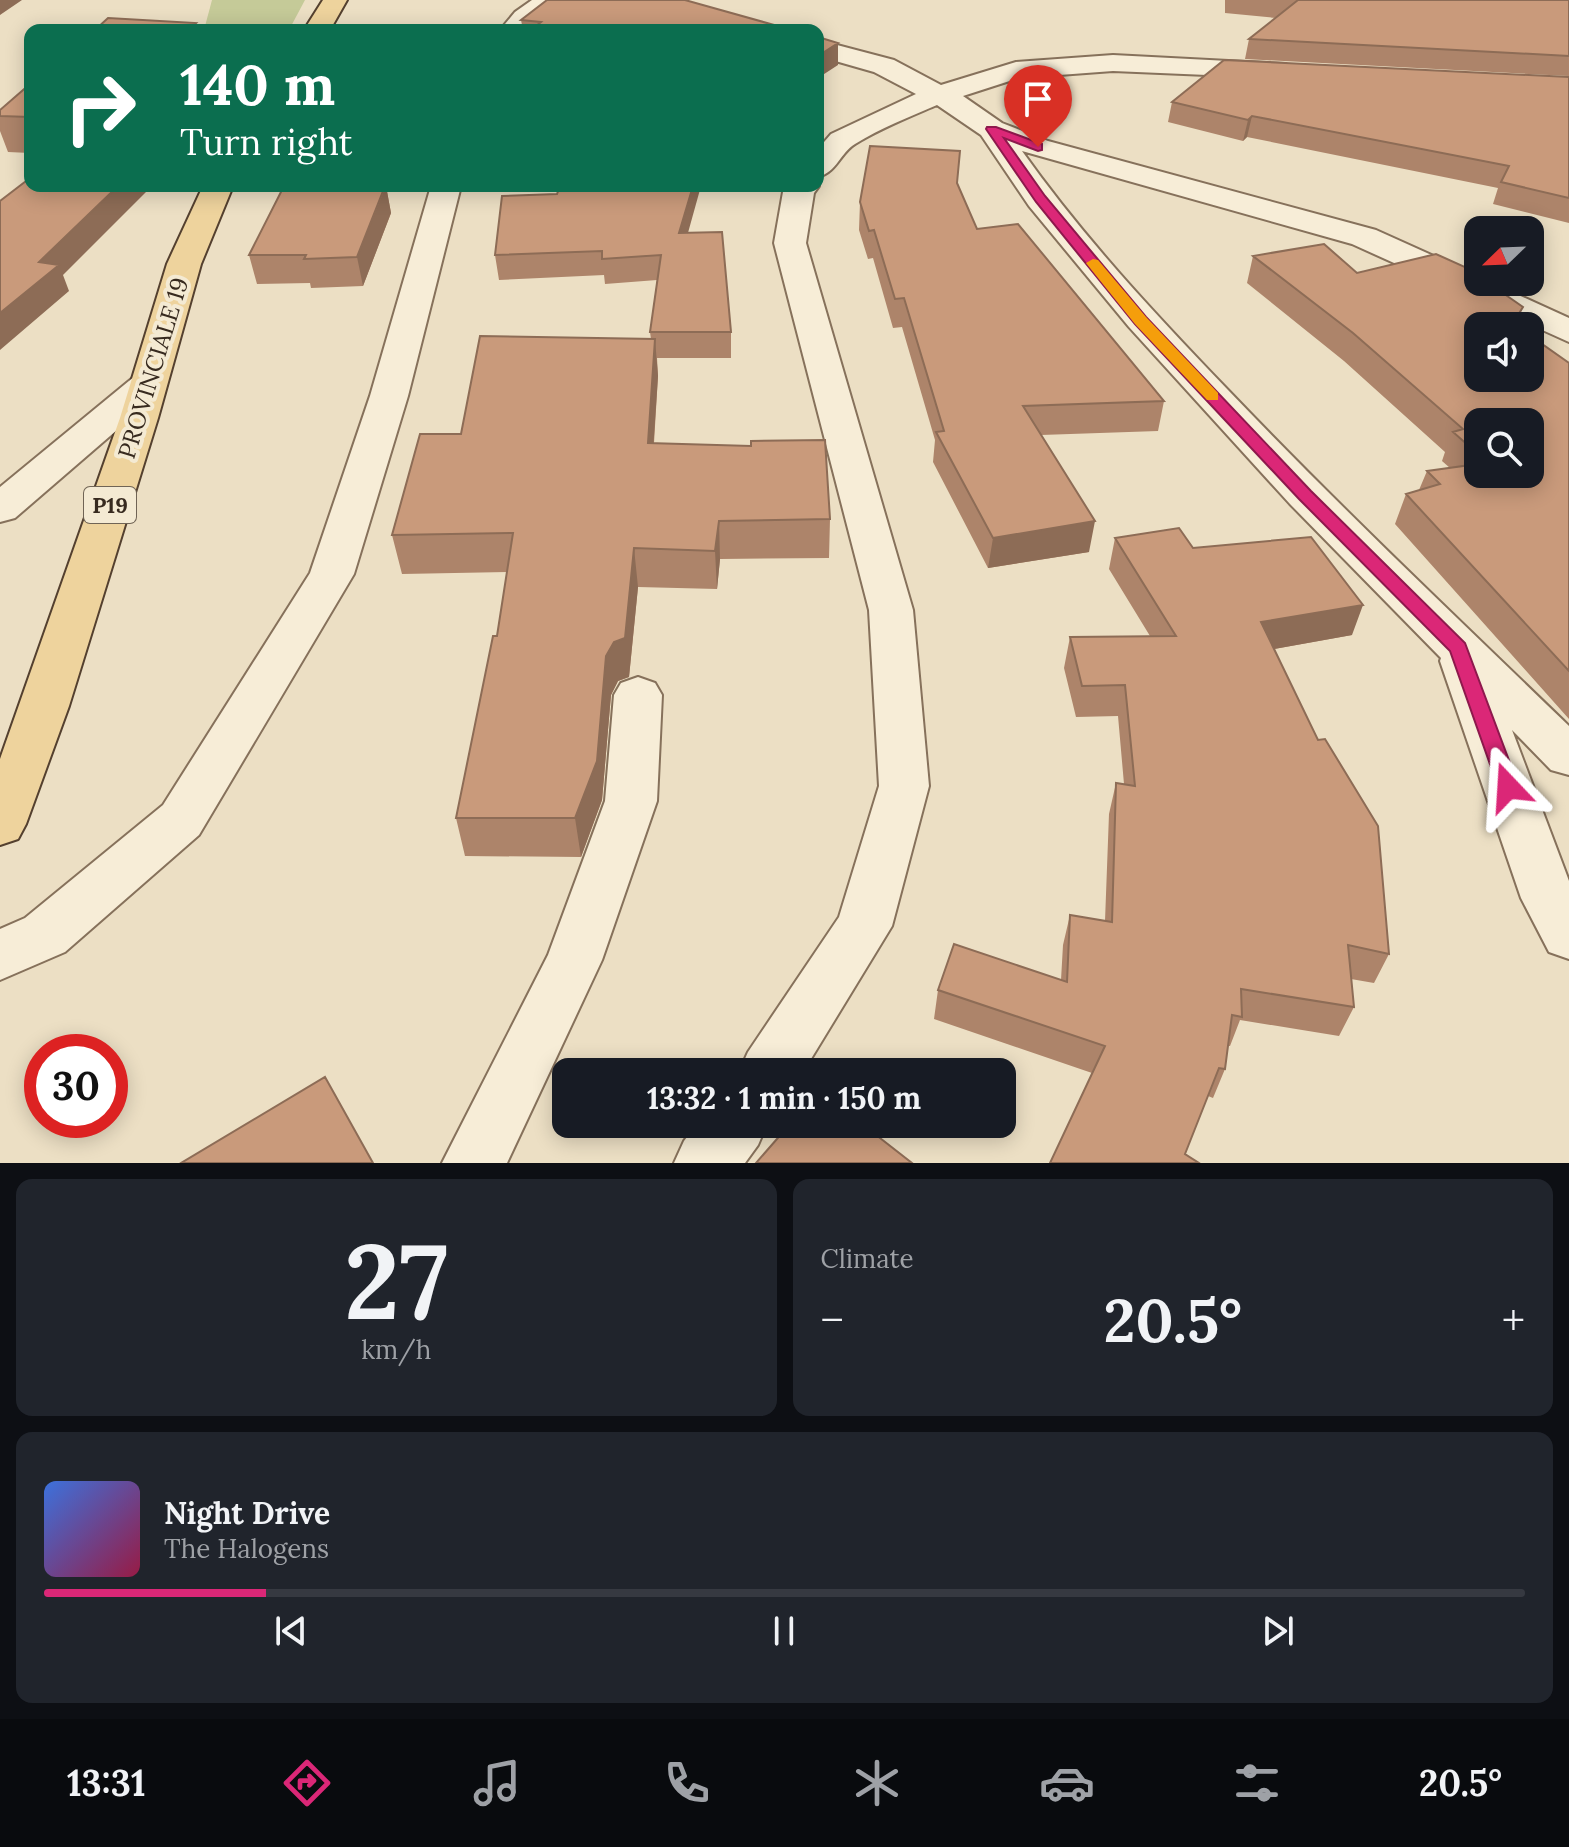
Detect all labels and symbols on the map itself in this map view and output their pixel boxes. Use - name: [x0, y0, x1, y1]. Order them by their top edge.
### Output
- pin: [1004, 65, 1072, 147]
- north arrow: [1464, 216, 1544, 296]
- street label: PROVINCIALE 19: [111, 274, 195, 462]
- road number: P19: [84, 487, 136, 523]
- position arrow: [1466, 745, 1550, 829]
- speed limit sign: 30: [24, 1034, 128, 1138]

